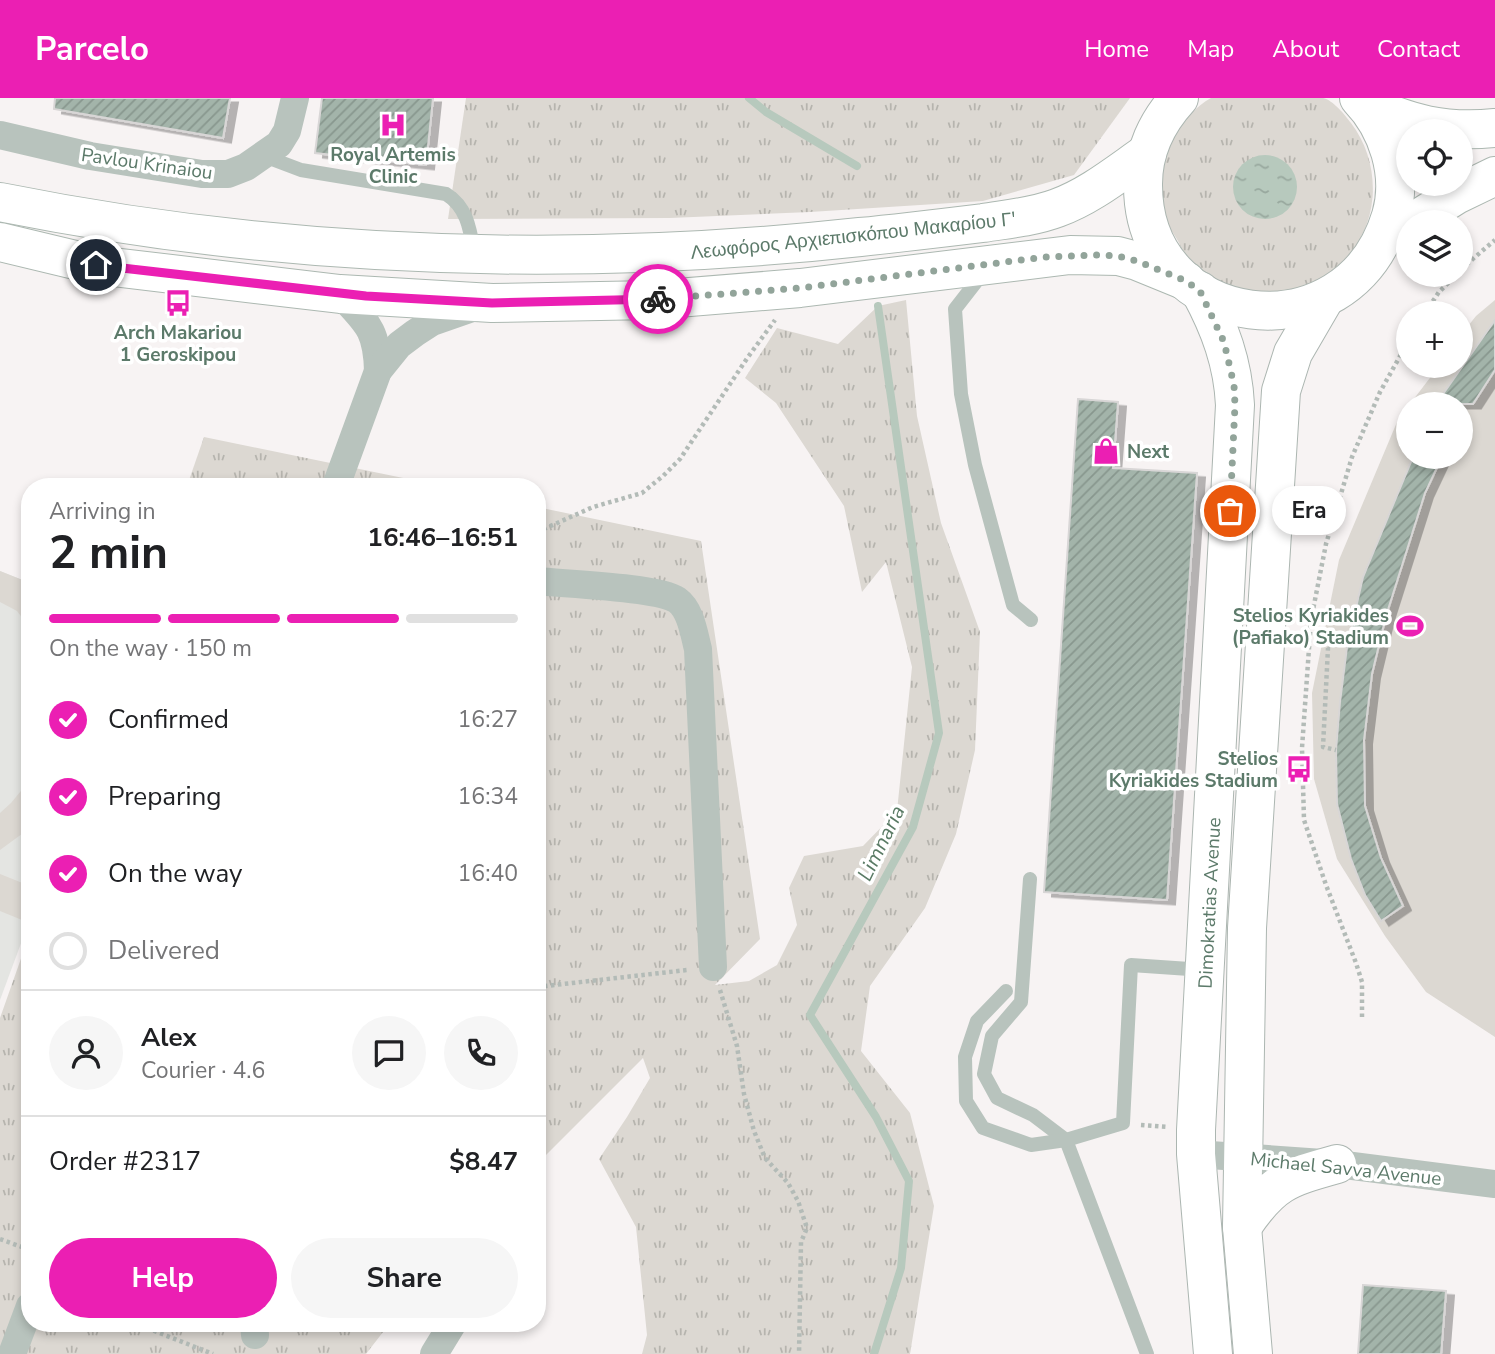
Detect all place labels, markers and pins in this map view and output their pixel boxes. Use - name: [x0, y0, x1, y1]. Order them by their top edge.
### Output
- hospital icon: Royal Artemis Clinic: [378, 110, 408, 140]
- place label: Royal Artemis Clinic: [330, 142, 456, 190]
- pin: [66, 235, 126, 295]
- bus stop icon: Arch Makariou 1 Geroskipou: [163, 288, 193, 318]
- place label: Arch Makariou 1 Geroskipou: [114, 320, 242, 368]
- shop icon: Next: [1091, 436, 1121, 466]
- place label: Next: [1127, 439, 1170, 465]
- pin: [1200, 481, 1260, 541]
- callout: Era: [1272, 486, 1346, 536]
- place label: Stelios Kyriakides (Pafiako) Stadium: [1232, 603, 1389, 651]
- sports icon: Stelios Kyriakides (Pafiako) Stadium: [1395, 611, 1425, 641]
- place label: Stelios Kyriakides Stadium: [1109, 746, 1278, 794]
- bus stop icon: Stelios Kyriakides Stadium: [1284, 754, 1314, 784]

